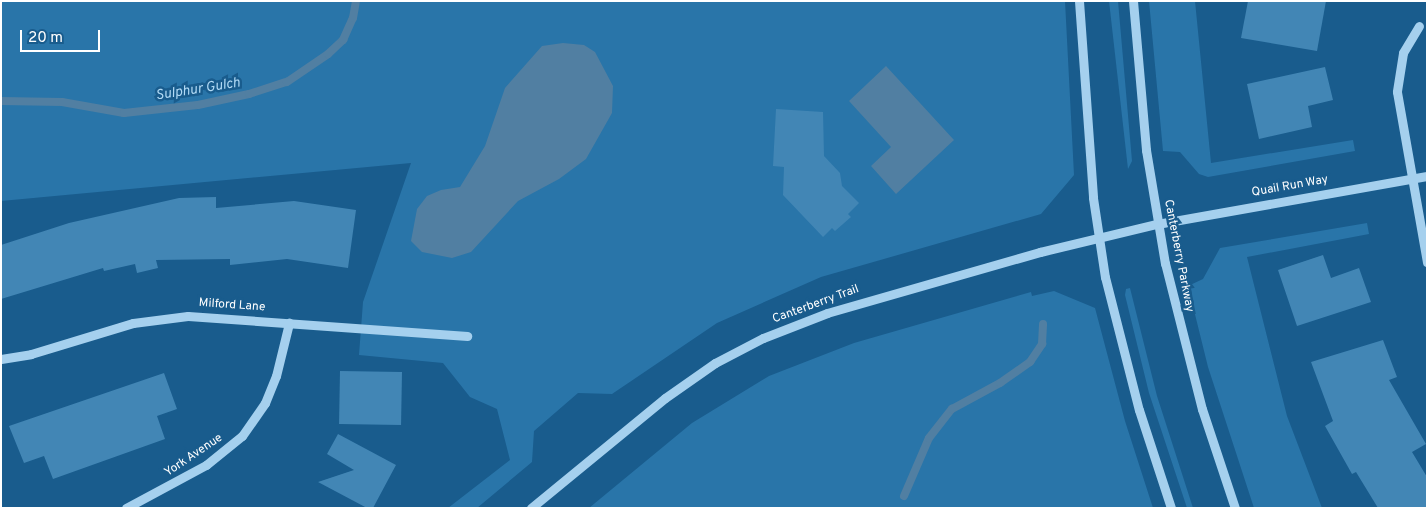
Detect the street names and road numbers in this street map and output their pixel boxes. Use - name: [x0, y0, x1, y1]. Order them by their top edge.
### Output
- street label: Quail Run Way: [1251, 173, 1329, 201]
- street label: Canterberry Parkway: [1160, 199, 1196, 313]
- street label: Canterberry Trail: [771, 283, 861, 327]
- street label: Milford Lane: [198, 296, 266, 316]
- street label: York Avenue: [162, 431, 226, 481]

